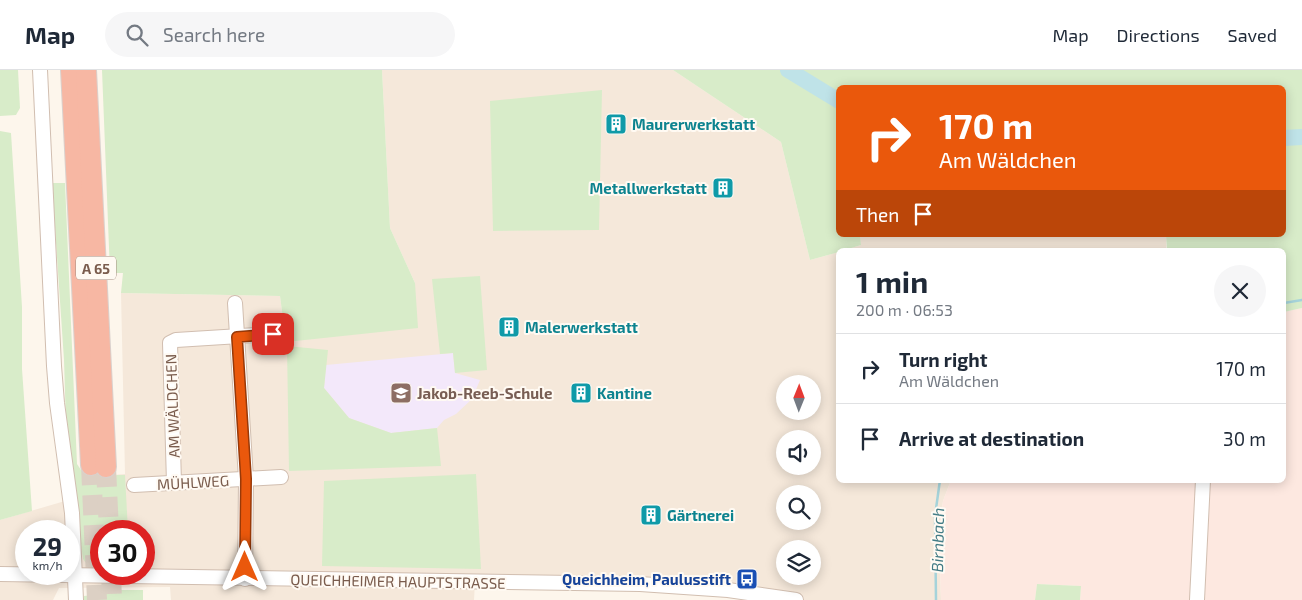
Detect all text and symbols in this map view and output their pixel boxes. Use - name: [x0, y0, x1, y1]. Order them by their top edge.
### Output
- search box: [105, 12, 455, 57]
- text: Map: [25, 20, 75, 49]
- icon: search: [123, 21, 151, 49]
- text: Search here: [163, 23, 265, 46]
- text: Map: [1052, 24, 1089, 46]
- text: Directions: [1117, 24, 1200, 46]
- text: Saved: [1228, 24, 1277, 46]
- text: 170 m: [939, 104, 1033, 146]
- icon: right: [856, 105, 921, 170]
- building icon: Maurerwerkstatt: [604, 112, 628, 136]
- place label: Maurerwerkstatt: [632, 115, 755, 133]
- text: Am Wäldchen: [939, 146, 1077, 172]
- building icon: Metallwerkstatt: [711, 176, 735, 200]
- place label: Metallwerkstatt: [590, 179, 707, 197]
- icon: arrive: [909, 200, 937, 228]
- text: Then: [856, 203, 899, 226]
- road number: A 65: [76, 257, 116, 280]
- text: 1 min: [856, 263, 928, 299]
- button: close: [1214, 265, 1266, 317]
- text: 200 m · 06:53: [856, 300, 953, 319]
- pin: [252, 313, 294, 355]
- building icon: Malerwerkstatt: [497, 315, 521, 339]
- place label: Malerwerkstatt: [525, 318, 638, 336]
- icon: arrive: [259, 320, 287, 348]
- text: Turn right: [899, 348, 987, 371]
- street label: AM WÄLDCHEN: [161, 354, 183, 458]
- icon: right: [856, 355, 884, 383]
- text: 170 m: [1216, 357, 1266, 380]
- text: Am Wäldchen: [899, 371, 999, 390]
- north arrow: [776, 375, 821, 420]
- map controls: [776, 375, 821, 585]
- school or university icon: Jakob-Reeb-Schule: [389, 381, 413, 405]
- building icon: Kantine: [569, 381, 593, 405]
- place label: Jakob-Reeb-Schule: [417, 384, 553, 402]
- place label: Kantine: [597, 384, 652, 402]
- icon: arrive: [856, 425, 884, 453]
- text: Arrive at destination: [899, 427, 1084, 450]
- text: 30 m: [1223, 427, 1266, 450]
- button: sound: [776, 430, 821, 475]
- street label: MÜHLWEG: [157, 471, 229, 493]
- button: search: [776, 485, 821, 530]
- building icon: Gärtnerei: [639, 503, 663, 527]
- place label: Gärtnerei: [667, 506, 734, 524]
- water label: Birnbach: [927, 507, 947, 573]
- speed limit sign: 30: [90, 520, 155, 585]
- text: 29: [33, 531, 62, 561]
- position arrow: [218, 540, 270, 592]
- button: layers: [776, 540, 821, 585]
- text: km/h: [33, 558, 62, 572]
- bus stop icon: Queichheim, Paulusstift: [735, 567, 759, 591]
- street label: QUEICHHEIMER HAUPTSTRASSE: [290, 570, 506, 593]
- place label: Queichheim, Paulusstift: [562, 570, 731, 589]

